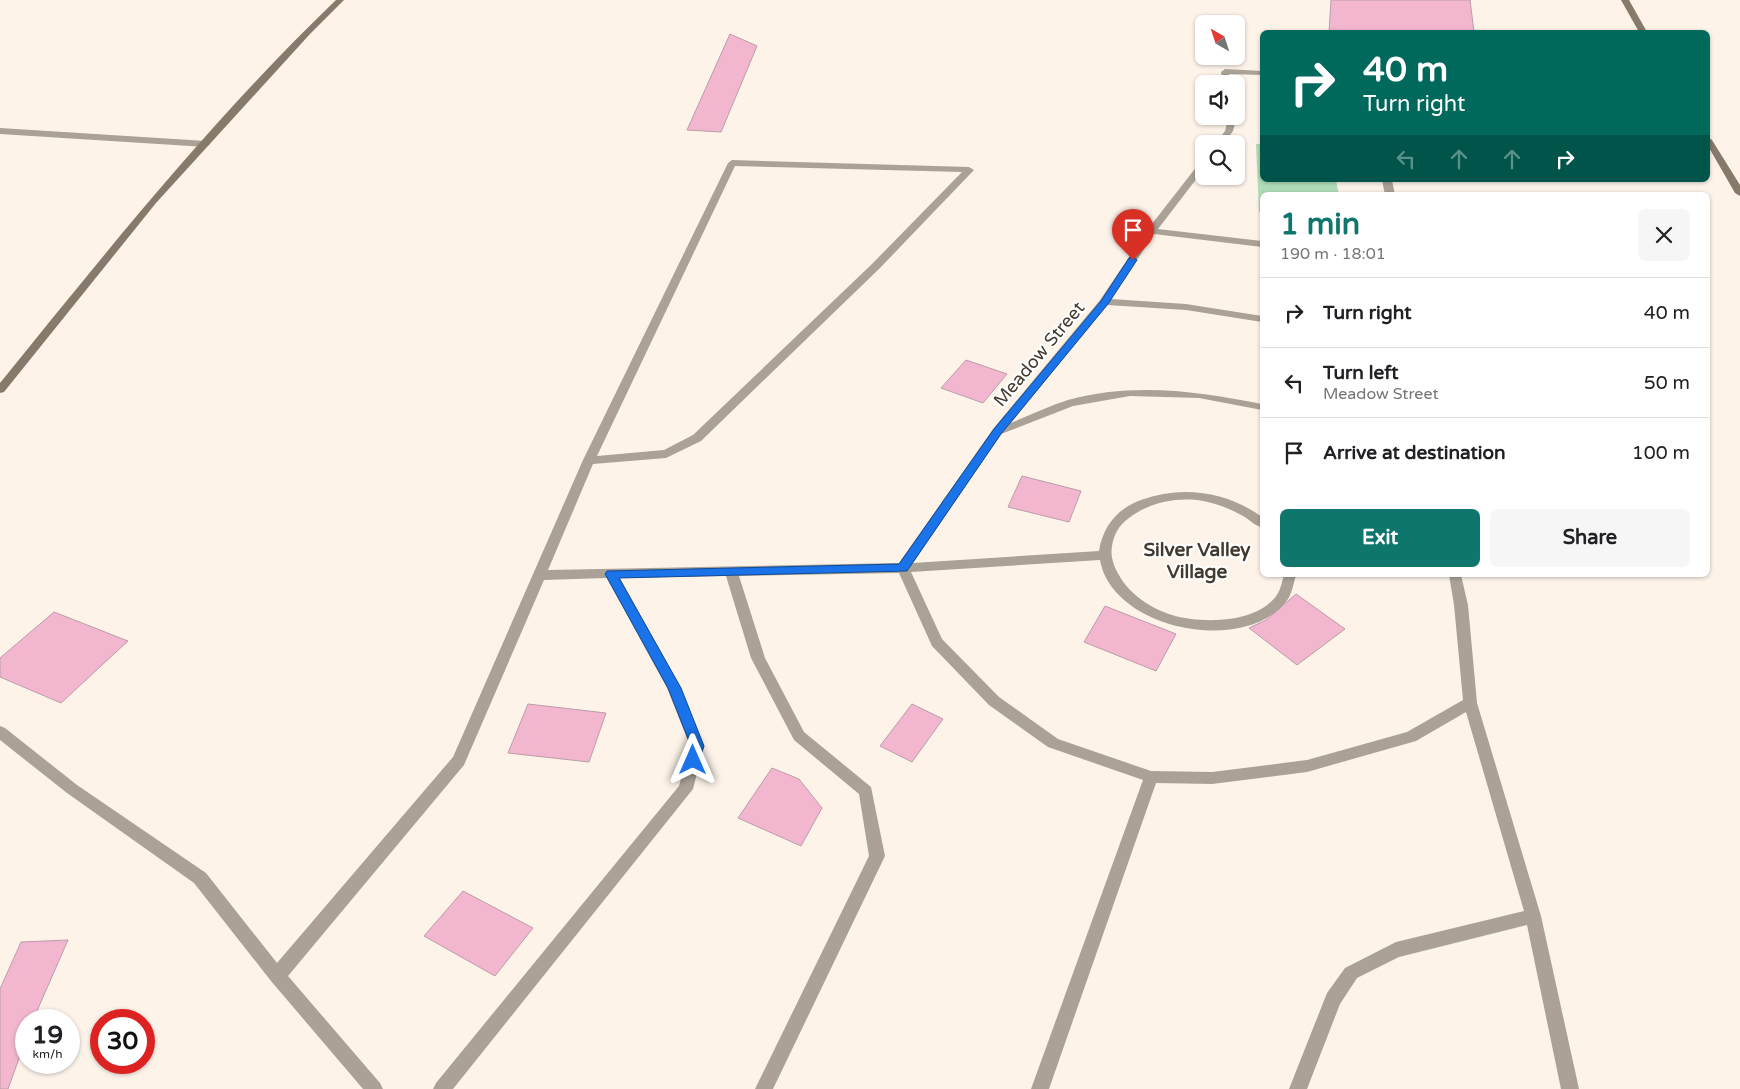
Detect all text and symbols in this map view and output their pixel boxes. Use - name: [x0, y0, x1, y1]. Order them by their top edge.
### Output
- north arrow: [1195, 15, 1245, 65]
- map controls: [1195, 15, 1245, 185]
- text: 40 m: [1363, 49, 1448, 91]
- icon: right: [1280, 50, 1345, 115]
- button: sound: [1195, 75, 1245, 125]
- text: Turn right: [1363, 91, 1465, 117]
- button: search: [1195, 135, 1245, 185]
- icon: left: [1392, 145, 1420, 173]
- icon: ahead: [1445, 145, 1473, 173]
- icon: ahead: [1498, 145, 1526, 173]
- icon: right: [1551, 145, 1579, 173]
- text: 1 min: [1280, 206, 1360, 243]
- pin: [1112, 209, 1154, 260]
- button: close: [1638, 209, 1690, 261]
- icon: arrive: [1119, 216, 1147, 244]
- text: 190 m · 18:01: [1280, 244, 1386, 264]
- street label: Meadow Street: [989, 297, 1089, 411]
- icon: right: [1280, 299, 1308, 327]
- text: Turn right: [1323, 302, 1411, 324]
- text: 40 m: [1644, 302, 1690, 324]
- text: Turn left: [1323, 362, 1399, 384]
- icon: left: [1280, 369, 1308, 397]
- text: 50 m: [1644, 372, 1690, 394]
- text: Meadow Street: [1323, 384, 1439, 404]
- icon: arrive: [1280, 439, 1308, 467]
- text: Arrive at destination: [1323, 442, 1506, 464]
- text: 100 m: [1632, 442, 1690, 464]
- button: Exit: [1280, 509, 1480, 567]
- button: Share: [1490, 509, 1690, 567]
- district label: Silver Valley Village: [1143, 539, 1251, 584]
- position arrow: [666, 733, 718, 785]
- speed limit sign: 30: [90, 1009, 155, 1074]
- text: 19: [32, 1020, 63, 1050]
- text: km/h: [32, 1047, 63, 1061]

